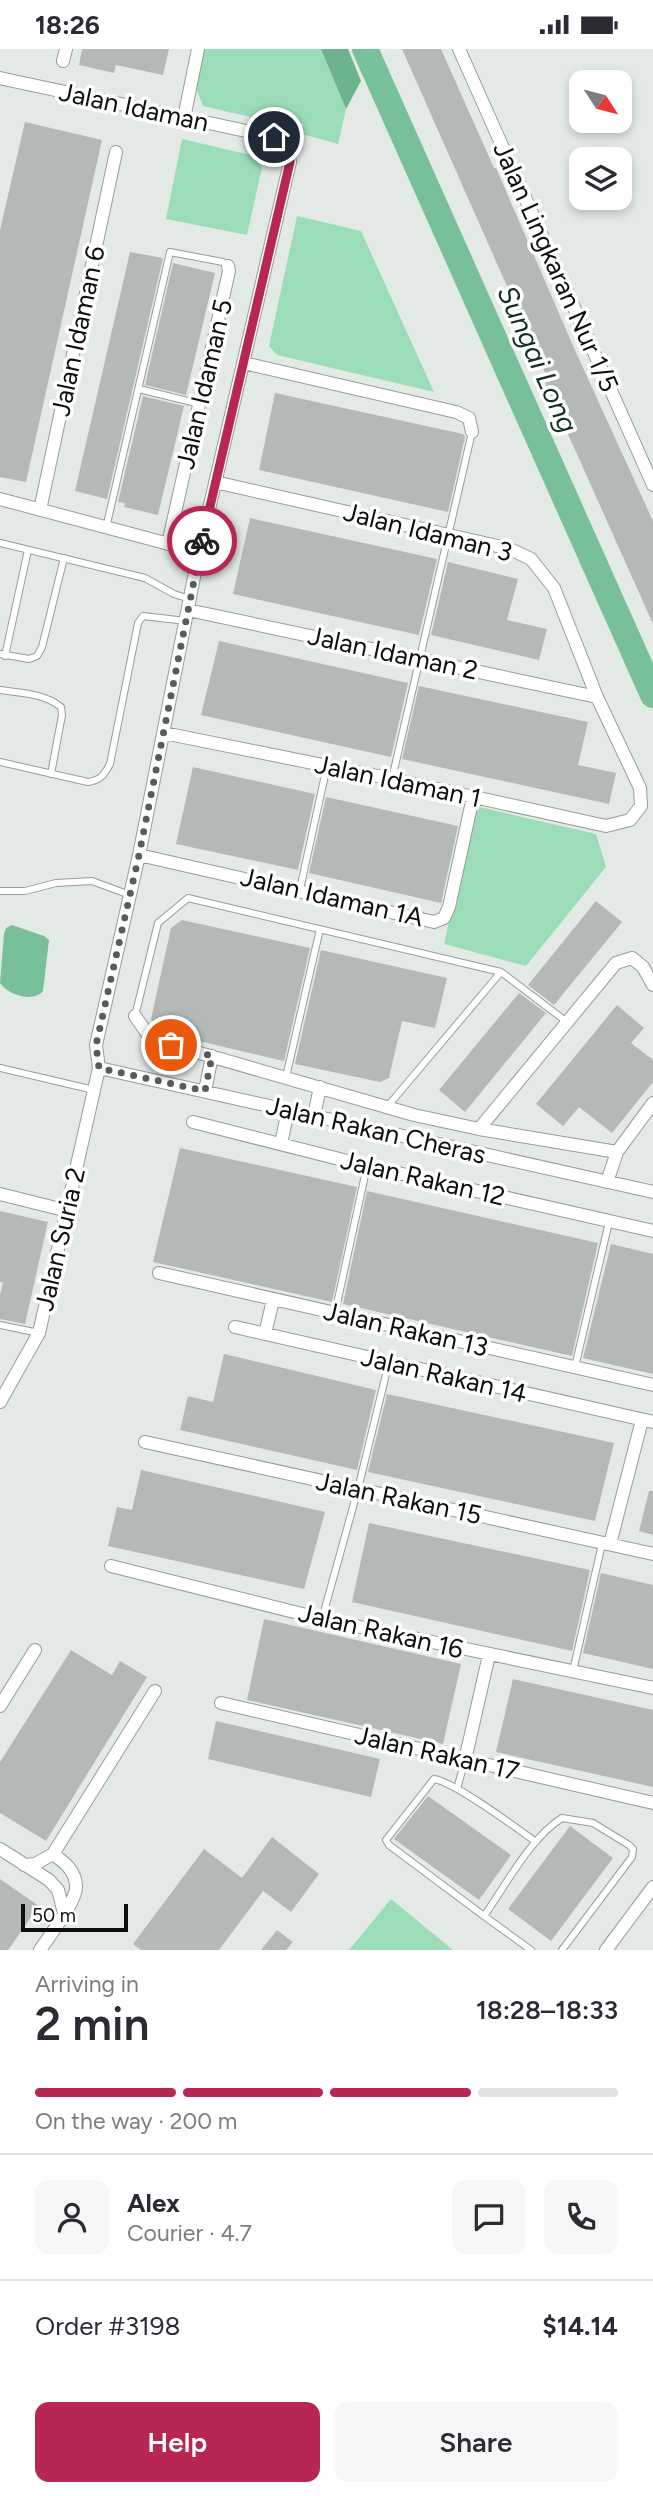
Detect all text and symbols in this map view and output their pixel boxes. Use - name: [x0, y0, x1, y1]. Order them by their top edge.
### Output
- text: 18:26: [35, 9, 100, 41]
- north arrow: [569, 70, 632, 133]
- map controls: [569, 70, 632, 210]
- street label: Jalan Idaman: [56, 76, 212, 138]
- pin: [244, 107, 304, 167]
- icon: home: [255, 118, 293, 156]
- street label: Jalan Lingkaran Nur 1/5: [486, 137, 626, 397]
- button: layers: [569, 147, 632, 210]
- street label: Jalan Idaman 6: [44, 243, 112, 419]
- water label: Sungai Long: [490, 280, 586, 438]
- street label: Jalan Idaman 5: [169, 296, 239, 472]
- street label: Jalan Idaman 3: [340, 496, 516, 568]
- courier: [167, 506, 237, 576]
- icon: bike: [183, 522, 221, 560]
- street label: Jalan Idaman 2: [305, 619, 481, 687]
- street label: Jalan Idaman 1: [312, 748, 484, 814]
- street label: Jalan Idaman 1A: [237, 860, 427, 934]
- pin: [141, 1015, 201, 1075]
- icon: bag: [152, 1026, 190, 1064]
- street label: Jalan Rakan Cheras: [263, 1089, 489, 1171]
- street label: Jalan Rakan 12: [338, 1144, 508, 1212]
- street label: Jalan Suria 2: [28, 1164, 92, 1314]
- street label: Jalan Rakan 13: [321, 1295, 491, 1363]
- street label: Jalan Rakan 14: [358, 1340, 530, 1410]
- street label: Jalan Rakan 15: [313, 1465, 485, 1531]
- street label: Jalan Rakan 16: [296, 1597, 466, 1665]
- street label: Jalan Rakan 17: [352, 1719, 522, 1787]
- scale bar: [21, 1901, 128, 1933]
- text: 50 m: [32, 1904, 76, 1927]
- text: Arriving in: [35, 1970, 139, 1998]
- text: 18:28–18:33: [476, 1994, 618, 2026]
- text: 2 min: [35, 1996, 150, 2052]
- text: On the way · 200 m: [35, 2107, 237, 2135]
- button: person: [35, 2180, 109, 2254]
- button: chat: [452, 2180, 526, 2254]
- button: phone: [544, 2180, 618, 2254]
- text: Alex: [127, 2187, 180, 2219]
- text: Courier · 4.7: [127, 2219, 252, 2247]
- text: Order #3198: [35, 2310, 181, 2342]
- text: $14.14: [542, 2310, 618, 2342]
- button: Help: [35, 2402, 320, 2482]
- button: Share: [334, 2402, 618, 2482]

